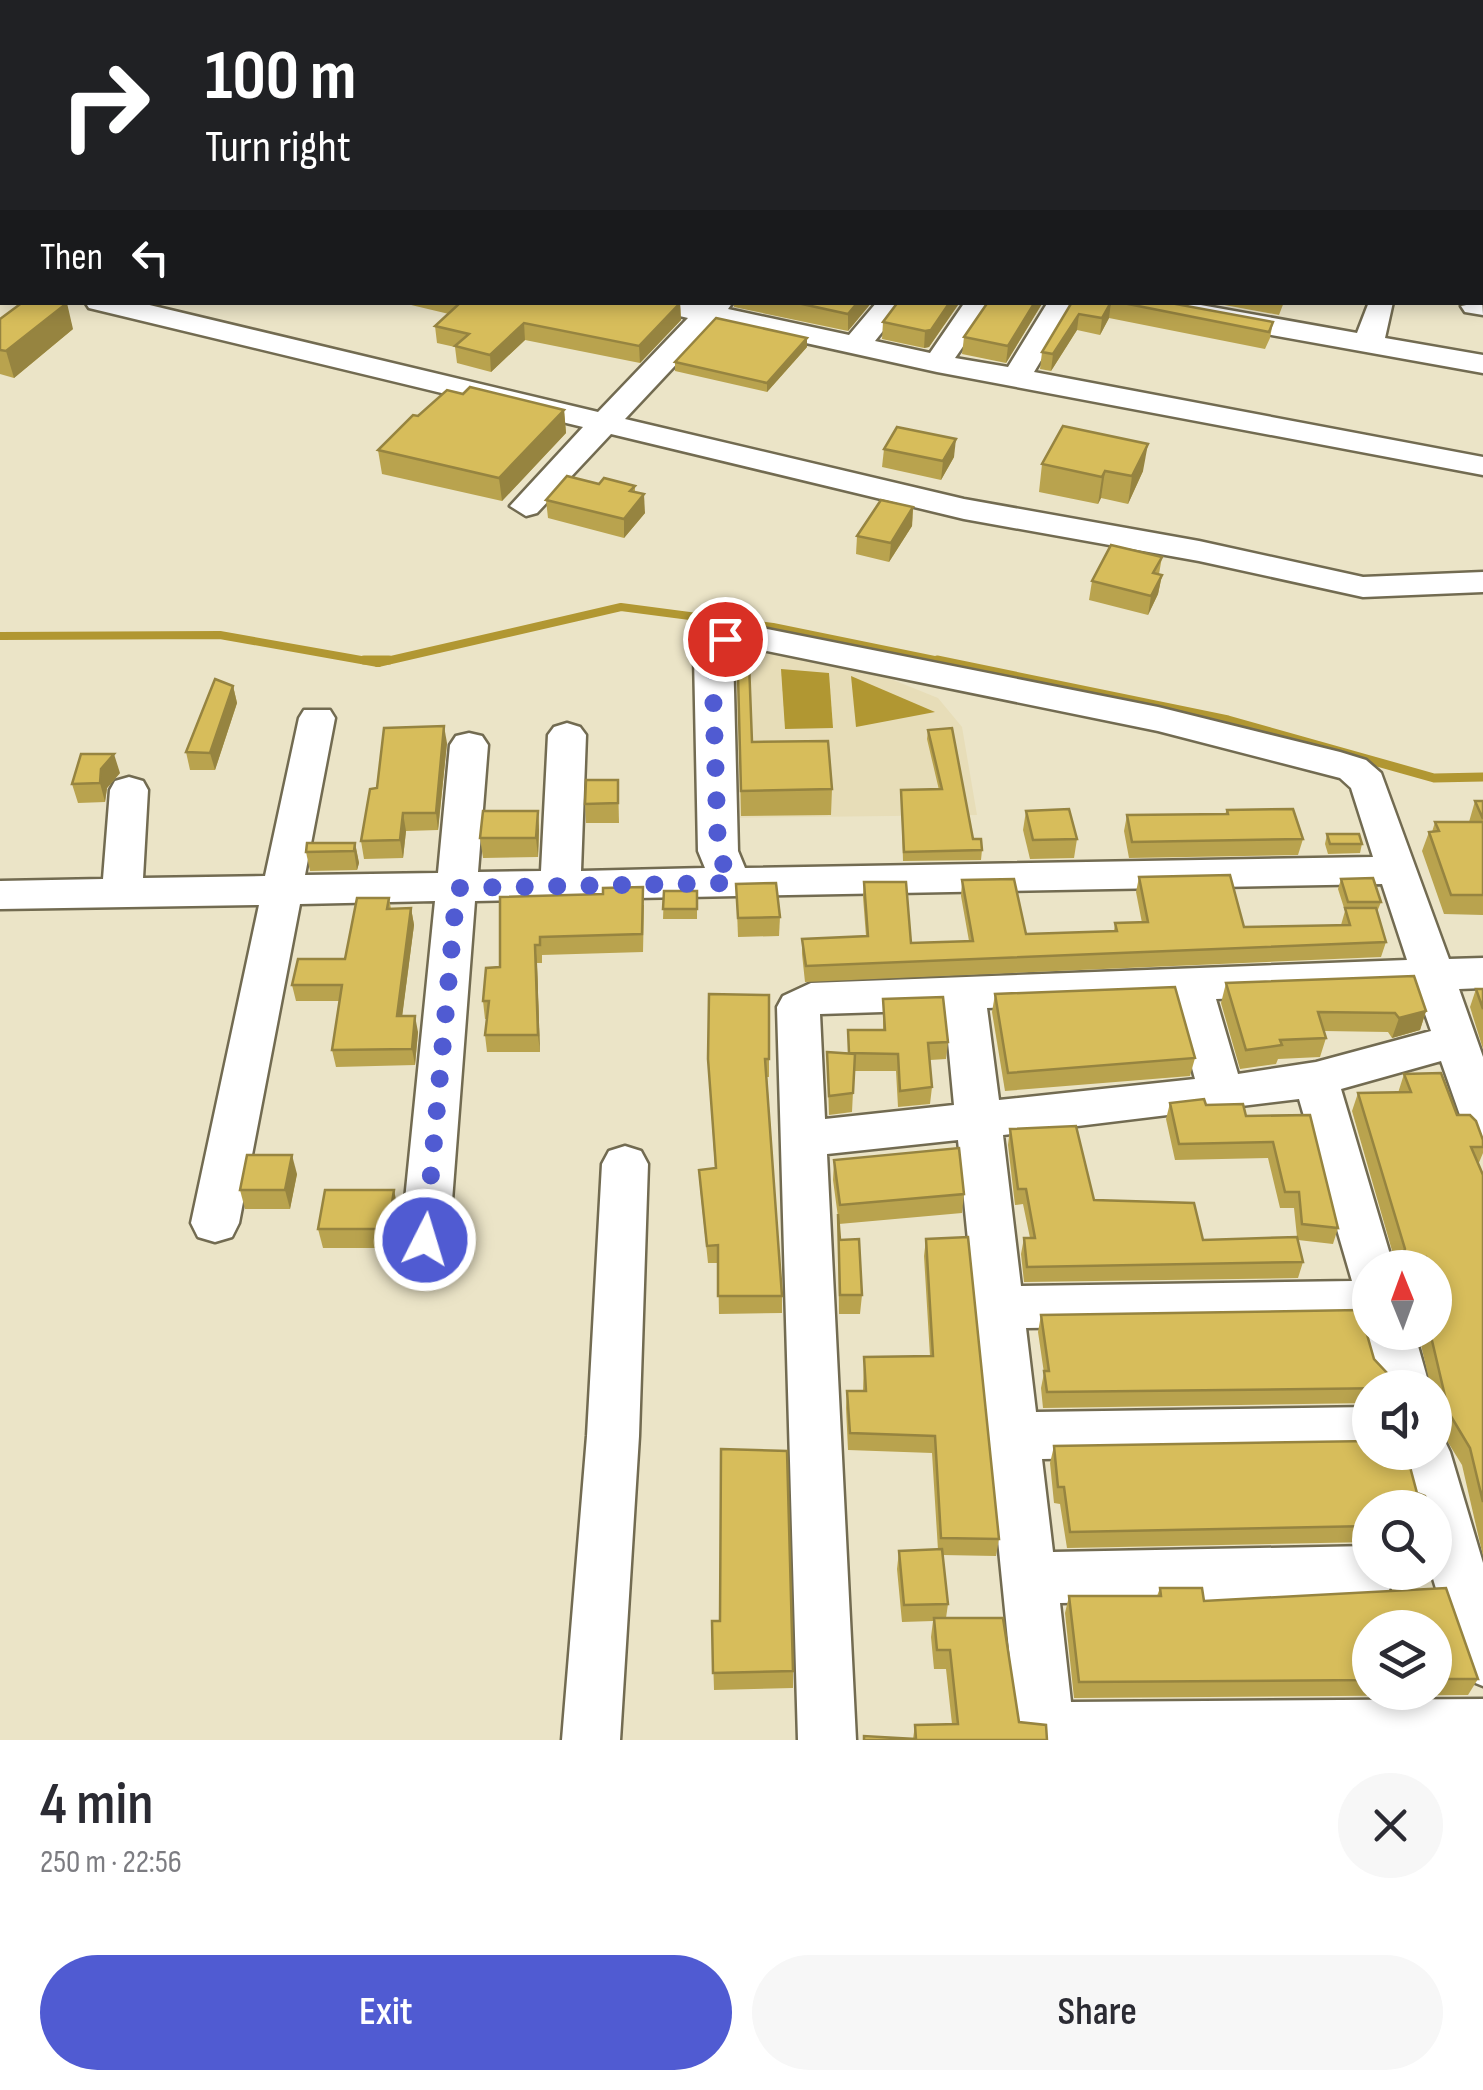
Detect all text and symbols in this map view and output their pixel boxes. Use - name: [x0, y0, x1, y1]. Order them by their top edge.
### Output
- text: 100 m: [205, 35, 356, 119]
- icon: right: [40, 40, 170, 170]
- text: Turn right: [205, 120, 351, 175]
- icon: left: [123, 230, 178, 285]
- text: Then: [40, 235, 103, 280]
- pin: [683, 597, 768, 682]
- icon: arrive: [698, 612, 753, 667]
- position arrow: [373, 1188, 477, 1292]
- north arrow: [1352, 1250, 1452, 1350]
- map controls: [1352, 1250, 1452, 1710]
- button: sound: [1352, 1370, 1452, 1470]
- button: search: [1352, 1490, 1452, 1590]
- button: layers: [1352, 1610, 1452, 1710]
- text: 4 min: [40, 1769, 153, 1841]
- button: close: [1338, 1773, 1443, 1878]
- text: 250 m · 22:56: [40, 1843, 182, 1882]
- button: Exit: [40, 1955, 732, 2070]
- button: Share: [752, 1955, 1443, 2070]

